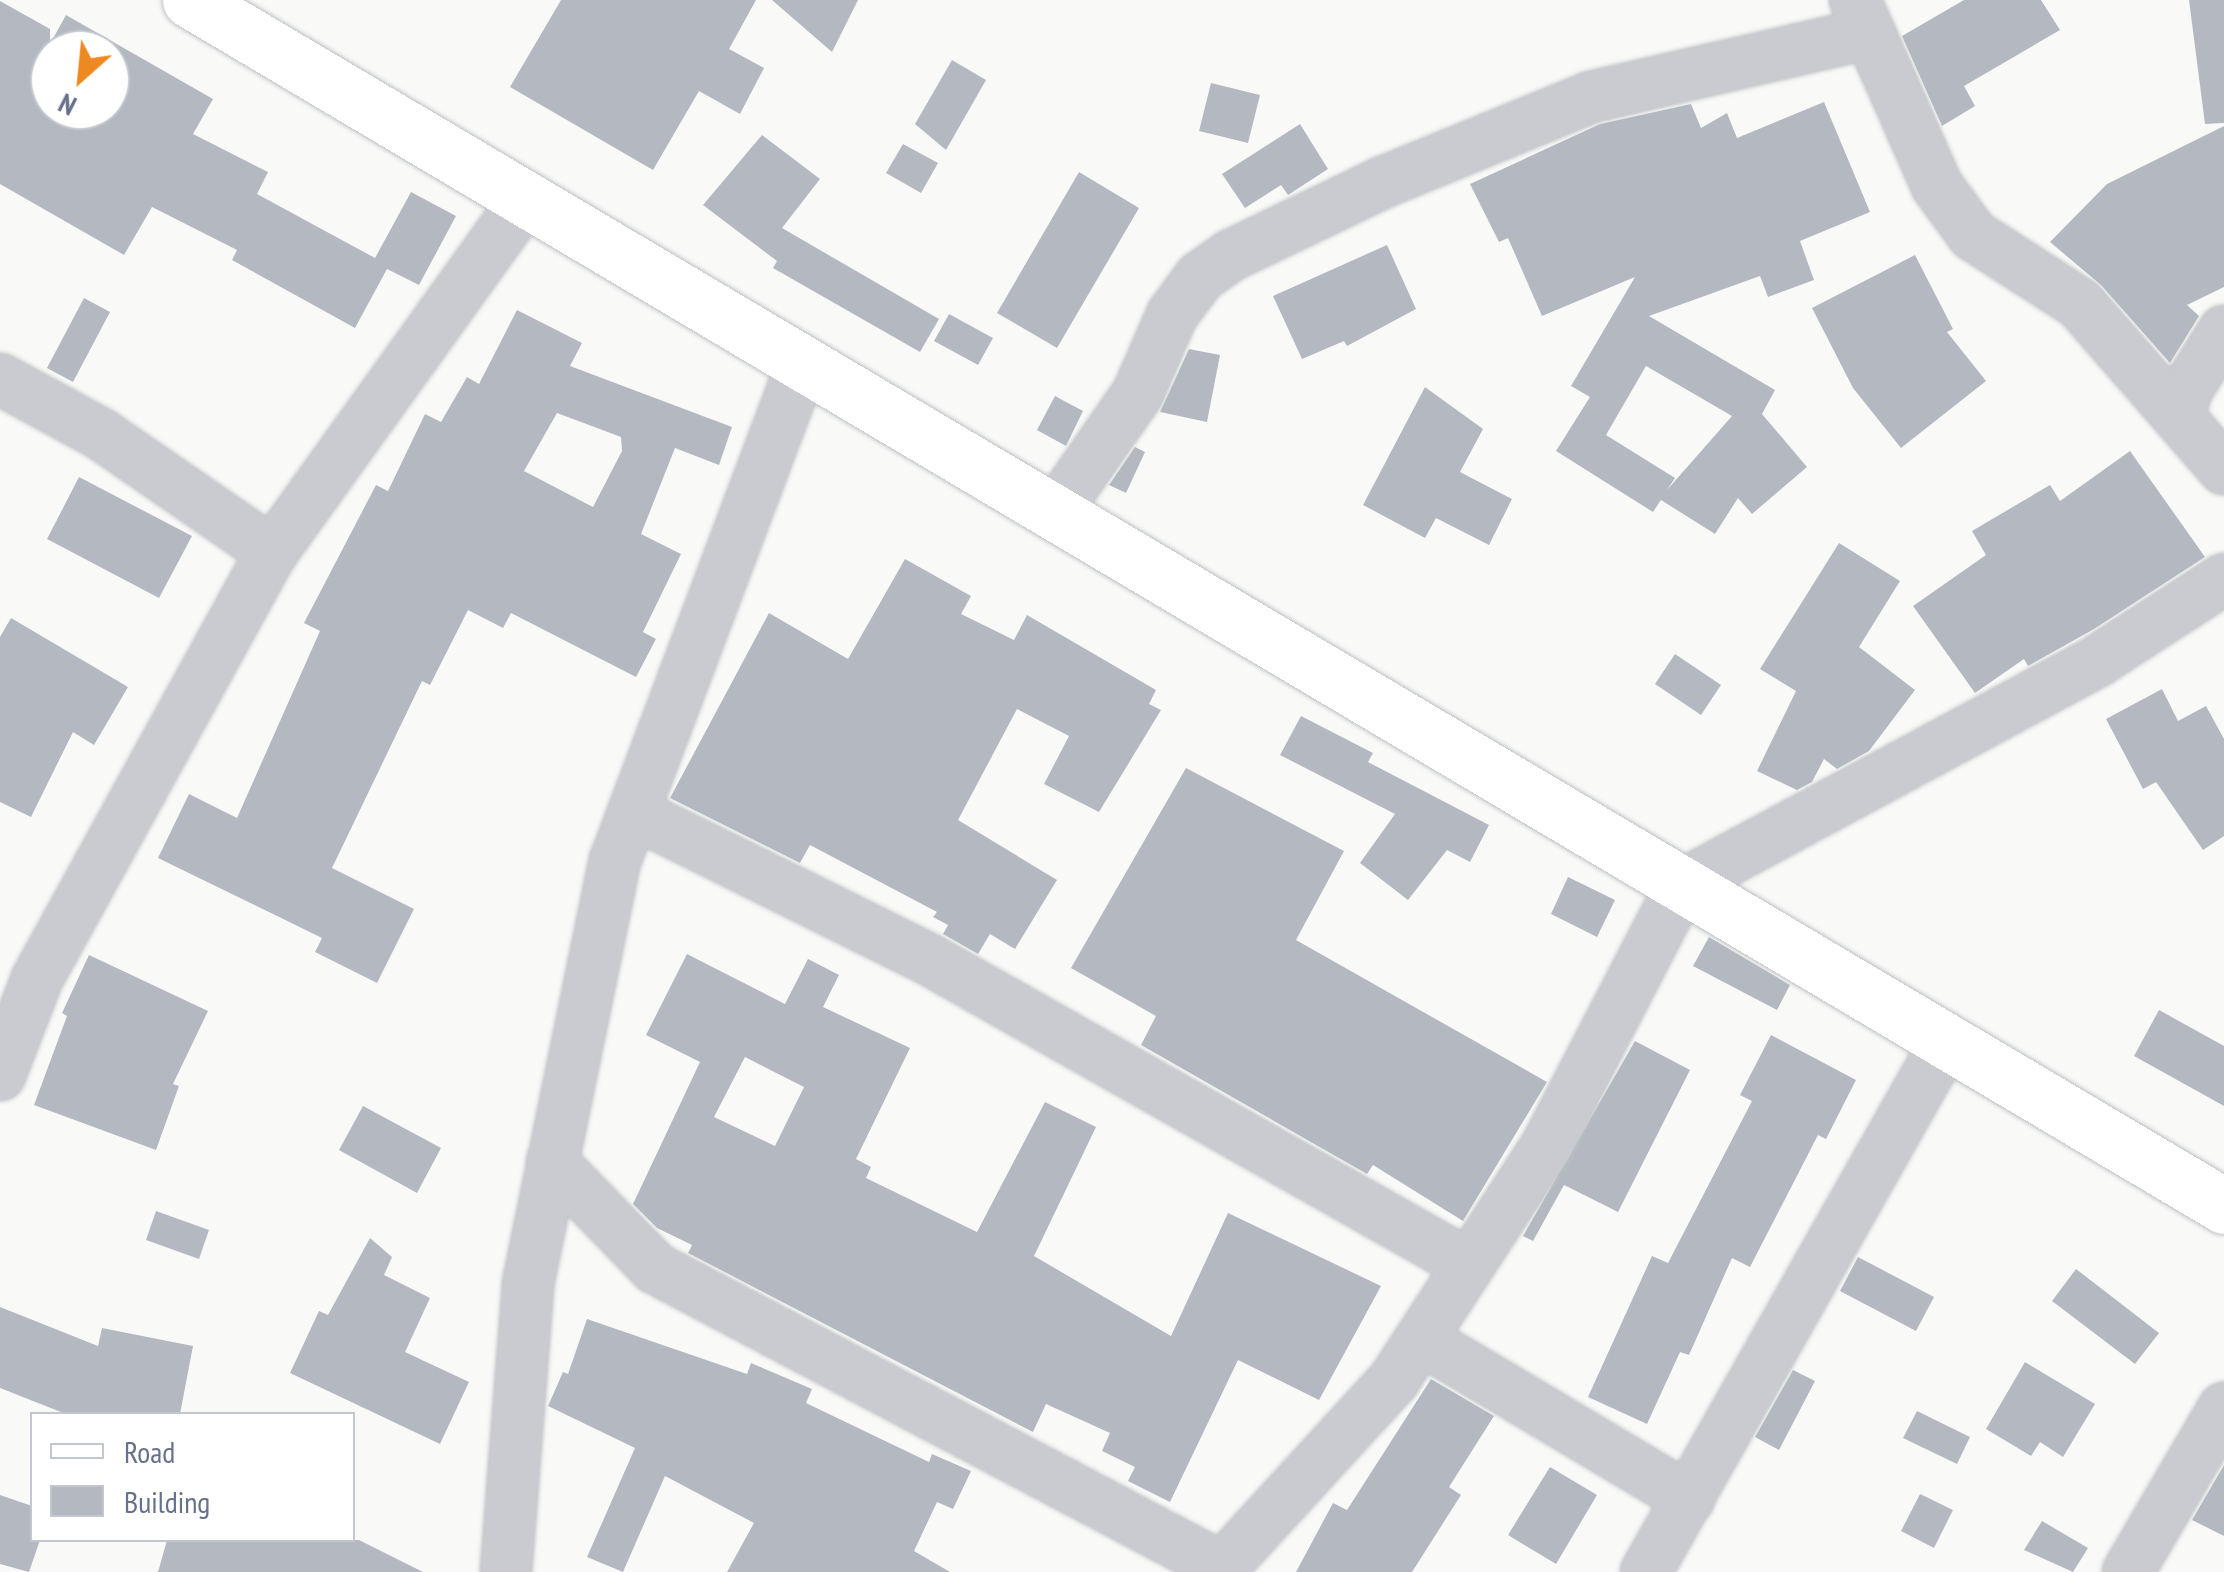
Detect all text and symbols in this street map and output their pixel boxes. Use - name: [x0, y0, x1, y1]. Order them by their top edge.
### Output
- north arrow: [30, 30, 130, 130]
- text: N: [52, 85, 82, 125]
- legend: [30, 1412, 355, 1542]
- text: Road: [124, 1432, 175, 1471]
- text: Building: [124, 1482, 210, 1521]

